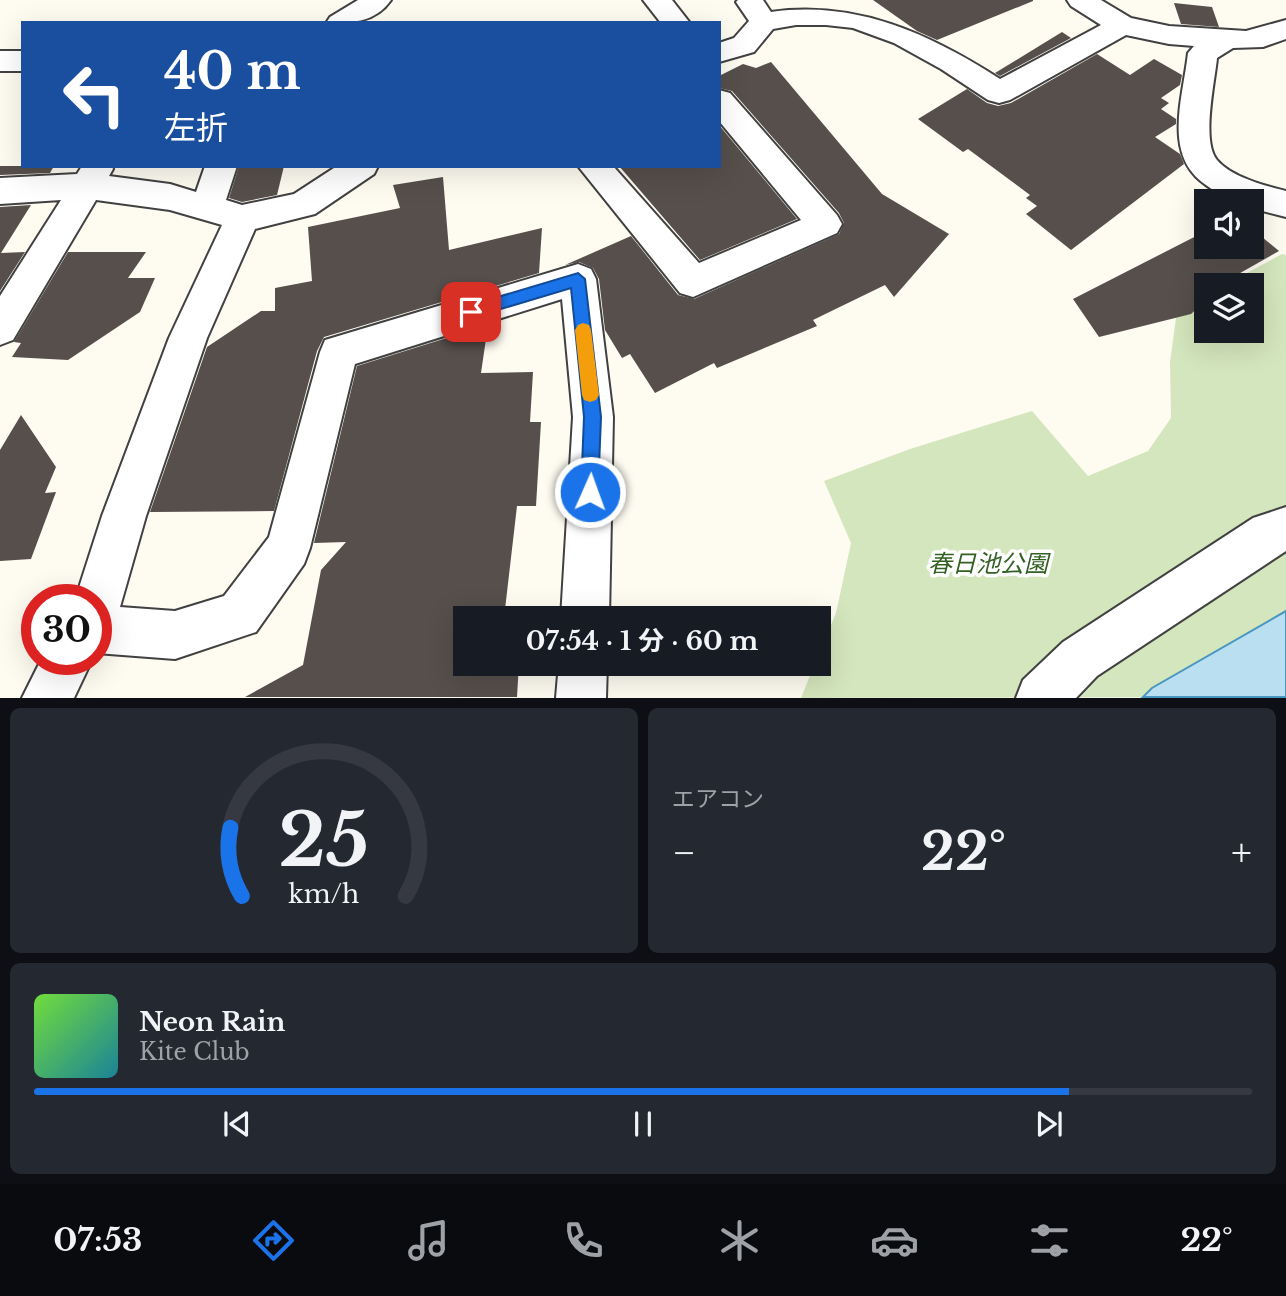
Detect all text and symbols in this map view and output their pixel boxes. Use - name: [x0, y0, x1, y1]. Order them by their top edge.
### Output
- text: 40 m: [164, 41, 301, 102]
- icon: left: [49, 49, 140, 140]
- text: 左折: [164, 108, 228, 148]
- map controls: [1194, 189, 1264, 343]
- button: sound: [1194, 189, 1264, 259]
- button: layers: [1194, 273, 1264, 343]
- pin: [441, 282, 501, 342]
- icon: arrive: [452, 293, 490, 331]
- position arrow: [553, 455, 627, 529]
- park label: 春日池公園: [928, 549, 1051, 578]
- speed limit sign: 30: [21, 584, 112, 675]
- text: 07:54 · 1 分 · 60 m: [526, 625, 758, 657]
- text: エアコン: [672, 785, 764, 813]
- text: 25: [279, 796, 369, 887]
- text: 22°: [921, 820, 1006, 884]
- text: −: [672, 829, 696, 876]
- text: +: [1231, 829, 1252, 876]
- text: km/h: [289, 879, 359, 910]
- text: Neon Rain: [139, 1006, 285, 1038]
- text: Kite Club: [139, 1038, 250, 1066]
- icon: previous: [218, 1105, 256, 1143]
- icon: pause: [624, 1105, 662, 1143]
- icon: next: [1030, 1105, 1068, 1143]
- icon: directions: [249, 1216, 298, 1265]
- icon: music: [404, 1216, 453, 1265]
- icon: phone: [559, 1216, 608, 1265]
- icon: climate: [715, 1216, 764, 1265]
- icon: car: [870, 1216, 919, 1265]
- icon: filters: [1025, 1216, 1074, 1265]
- text: 07:53: [53, 1220, 142, 1260]
- text: 22°: [1180, 1220, 1233, 1260]

